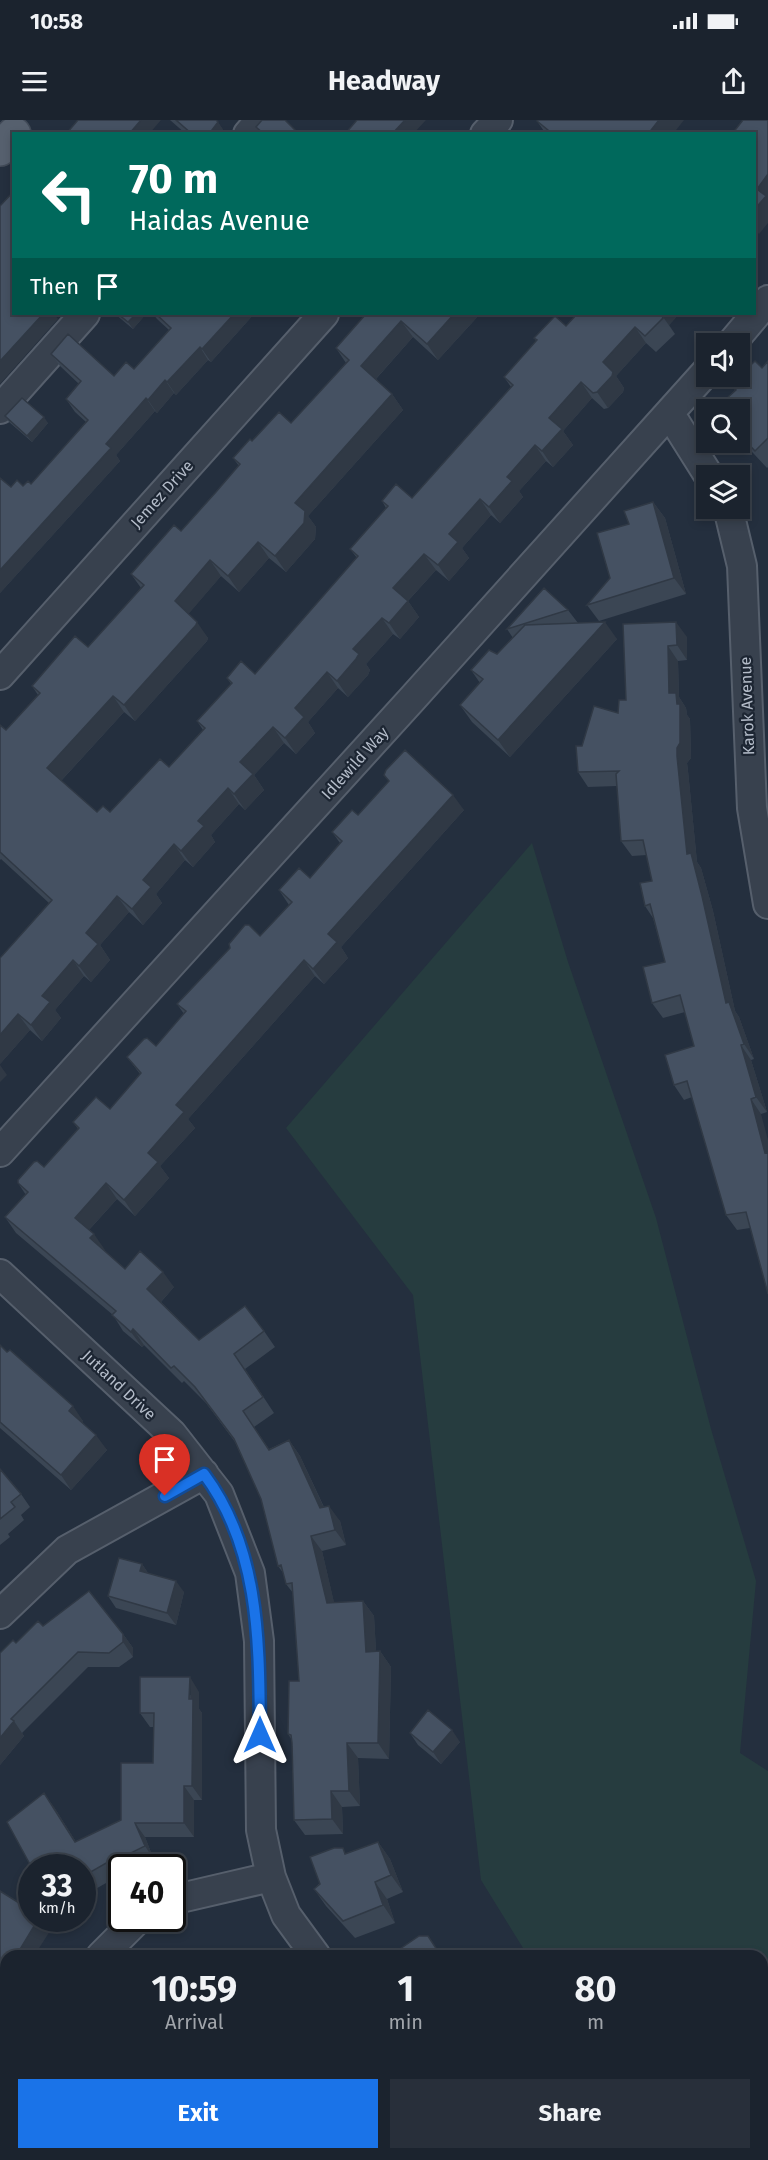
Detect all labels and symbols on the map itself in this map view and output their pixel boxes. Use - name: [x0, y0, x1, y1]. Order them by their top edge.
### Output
- street label: Jemez Drive: [127, 456, 197, 532]
- street label: Karok Avenue: [736, 656, 758, 756]
- street label: Idlewild Way: [317, 723, 393, 803]
- street label: Jutland Drive: [78, 1346, 160, 1424]
- pin: [139, 1434, 190, 1496]
- position arrow: [228, 1703, 292, 1767]
- speed limit sign: 40: [108, 1854, 186, 1932]

